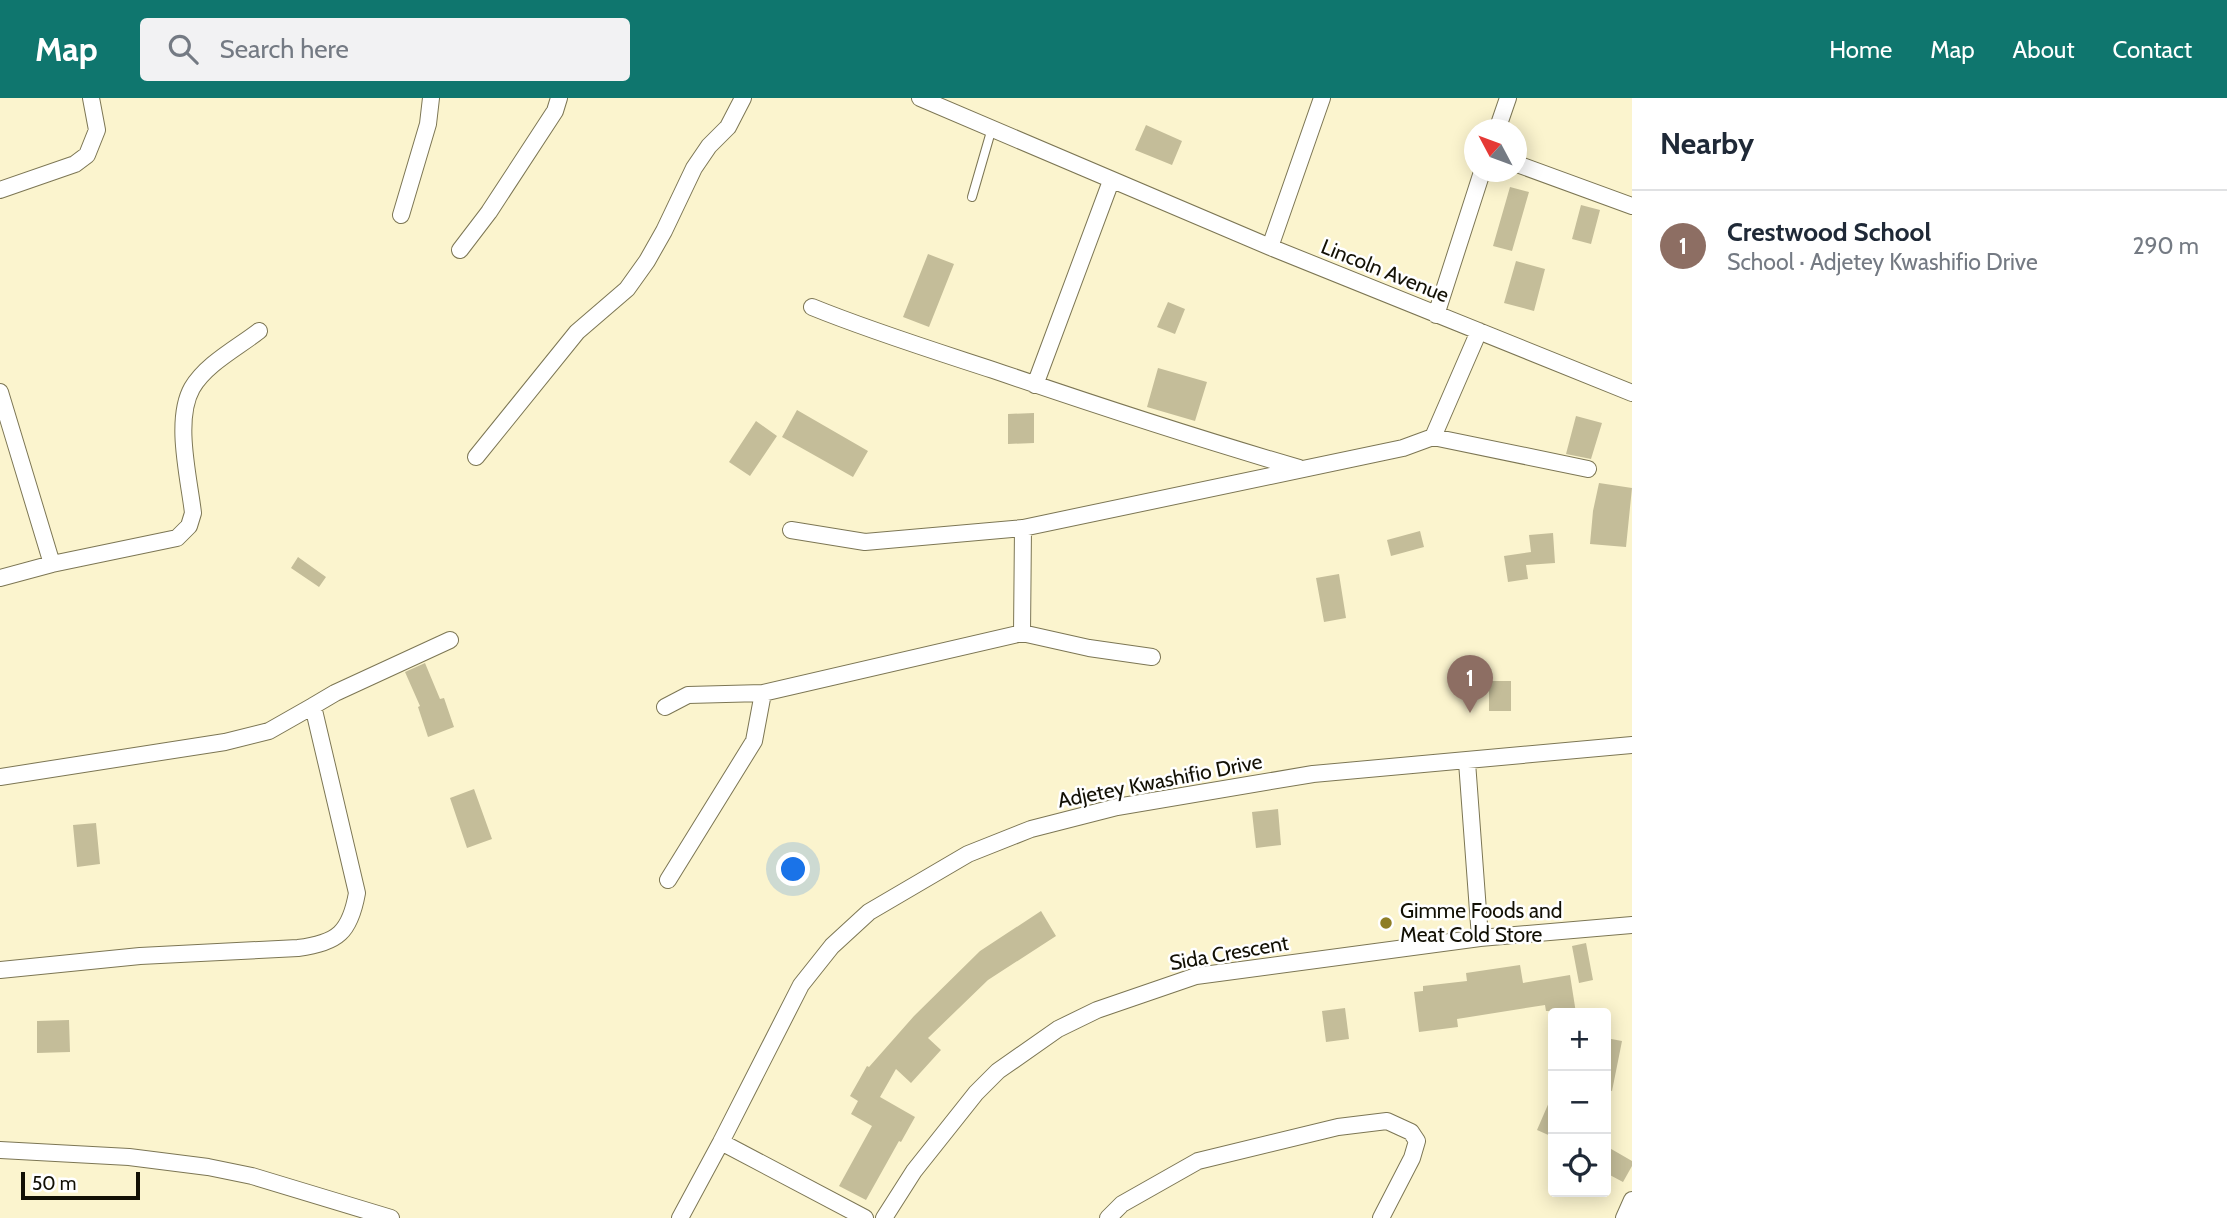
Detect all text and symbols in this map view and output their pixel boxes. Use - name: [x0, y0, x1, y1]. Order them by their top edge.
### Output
- search box: [140, 18, 630, 81]
- text: Map: [35, 29, 98, 69]
- icon: search: [164, 30, 202, 68]
- text: Search here: [220, 33, 349, 65]
- text: Home: [1829, 35, 1892, 64]
- text: Map: [1930, 35, 1975, 64]
- text: About: [2013, 35, 2075, 64]
- text: Contact: [2113, 35, 2192, 64]
- north arrow: [1464, 119, 1527, 182]
- text: Nearby: [1660, 125, 1754, 162]
- text: Crestwood School: [1727, 216, 1931, 248]
- text: 1: [1679, 232, 1687, 260]
- text: 290 m: [2132, 232, 2199, 260]
- street label: Lincoln Avenue: [1318, 234, 1453, 308]
- text: School · Adjetey Kwashifio Drive: [1727, 248, 2038, 276]
- pin: 1: [1447, 655, 1493, 713]
- street label: Adjetey Kwashifio Drive: [1055, 748, 1265, 814]
- your location: [776, 852, 810, 886]
- place label: Gimme Foods and Meat Cold Store: [1400, 898, 1562, 947]
- marker: Gimme Foods and Meat Cold Store: [1378, 915, 1394, 931]
- street label: Sida Crescent: [1167, 930, 1290, 975]
- map controls: [1548, 1008, 1611, 1197]
- button: +: [1548, 1008, 1611, 1071]
- button: −: [1548, 1071, 1611, 1134]
- button: locate: [1548, 1134, 1611, 1197]
- scale bar: [21, 1169, 140, 1201]
- text: 50 m: [32, 1172, 76, 1195]

